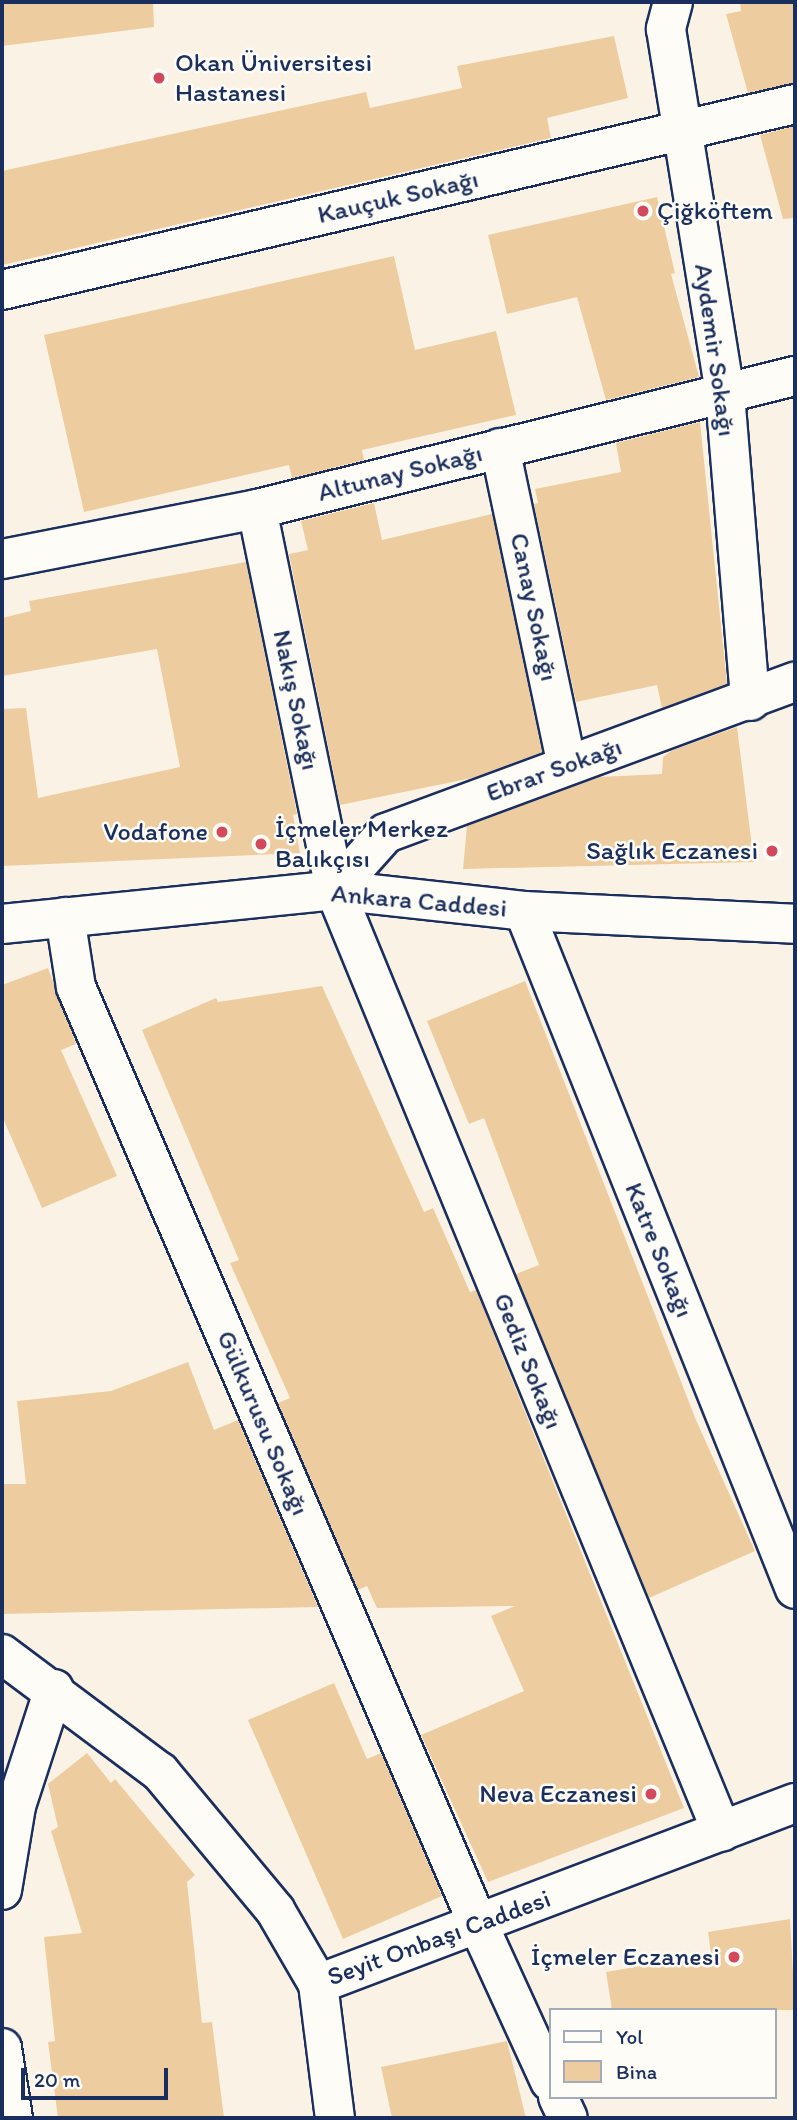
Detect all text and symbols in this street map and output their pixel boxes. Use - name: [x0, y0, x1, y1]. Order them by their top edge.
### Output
- place label: Okan Üniversitesi Hastanesi: [175, 47, 372, 108]
- marker: Okan Üniversitesi Hastanesi: [149, 68, 169, 88]
- street label: Kauçuk Sokağı: [314, 163, 482, 231]
- place label: Çiğköftem: [657, 195, 773, 227]
- marker: Çiğköftem: [635, 203, 651, 219]
- street label: Aydemir Sokağı: [687, 262, 743, 438]
- street label: Altunay Sokağı: [315, 438, 485, 508]
- street label: Canay Sokağı: [503, 530, 565, 684]
- street label: Nakış Sokağı: [266, 627, 326, 773]
- street label: Ebrar Sokağı: [482, 731, 626, 809]
- place label: İçmeler Merkez Balıkçısı: [275, 813, 448, 874]
- place label: Vodafone: [103, 816, 208, 848]
- marker: Vodafone: [214, 824, 230, 840]
- place label: Sağlık Eczanesi: [586, 835, 758, 867]
- marker: İçmeler Merkez Balıkçısı: [253, 836, 269, 852]
- marker: Sağlık Eczanesi: [764, 843, 780, 859]
- street label: Ankara Caddesi: [330, 878, 508, 924]
- street label: Katre Sokağı: [618, 1178, 700, 1322]
- street label: Gediz Sokağı: [487, 1289, 569, 1433]
- street label: Gülkurusu Sokağı: [210, 1326, 316, 1520]
- place label: Neva Eczanesi: [479, 1778, 637, 1810]
- marker: Neva Eczanesi: [643, 1786, 659, 1802]
- street label: Seyit Onbaşı Caddesi: [323, 1883, 555, 1993]
- place label: İçmeler Eczanesi: [531, 1941, 720, 1973]
- marker: İçmeler Eczanesi: [726, 1949, 742, 1965]
- legend: [548, 2008, 776, 2099]
- text: Yol: [616, 2024, 643, 2049]
- scale bar: [24, 2054, 172, 2098]
- text: Bina: [616, 2059, 657, 2084]
- text: 20 m: [34, 2067, 80, 2092]

